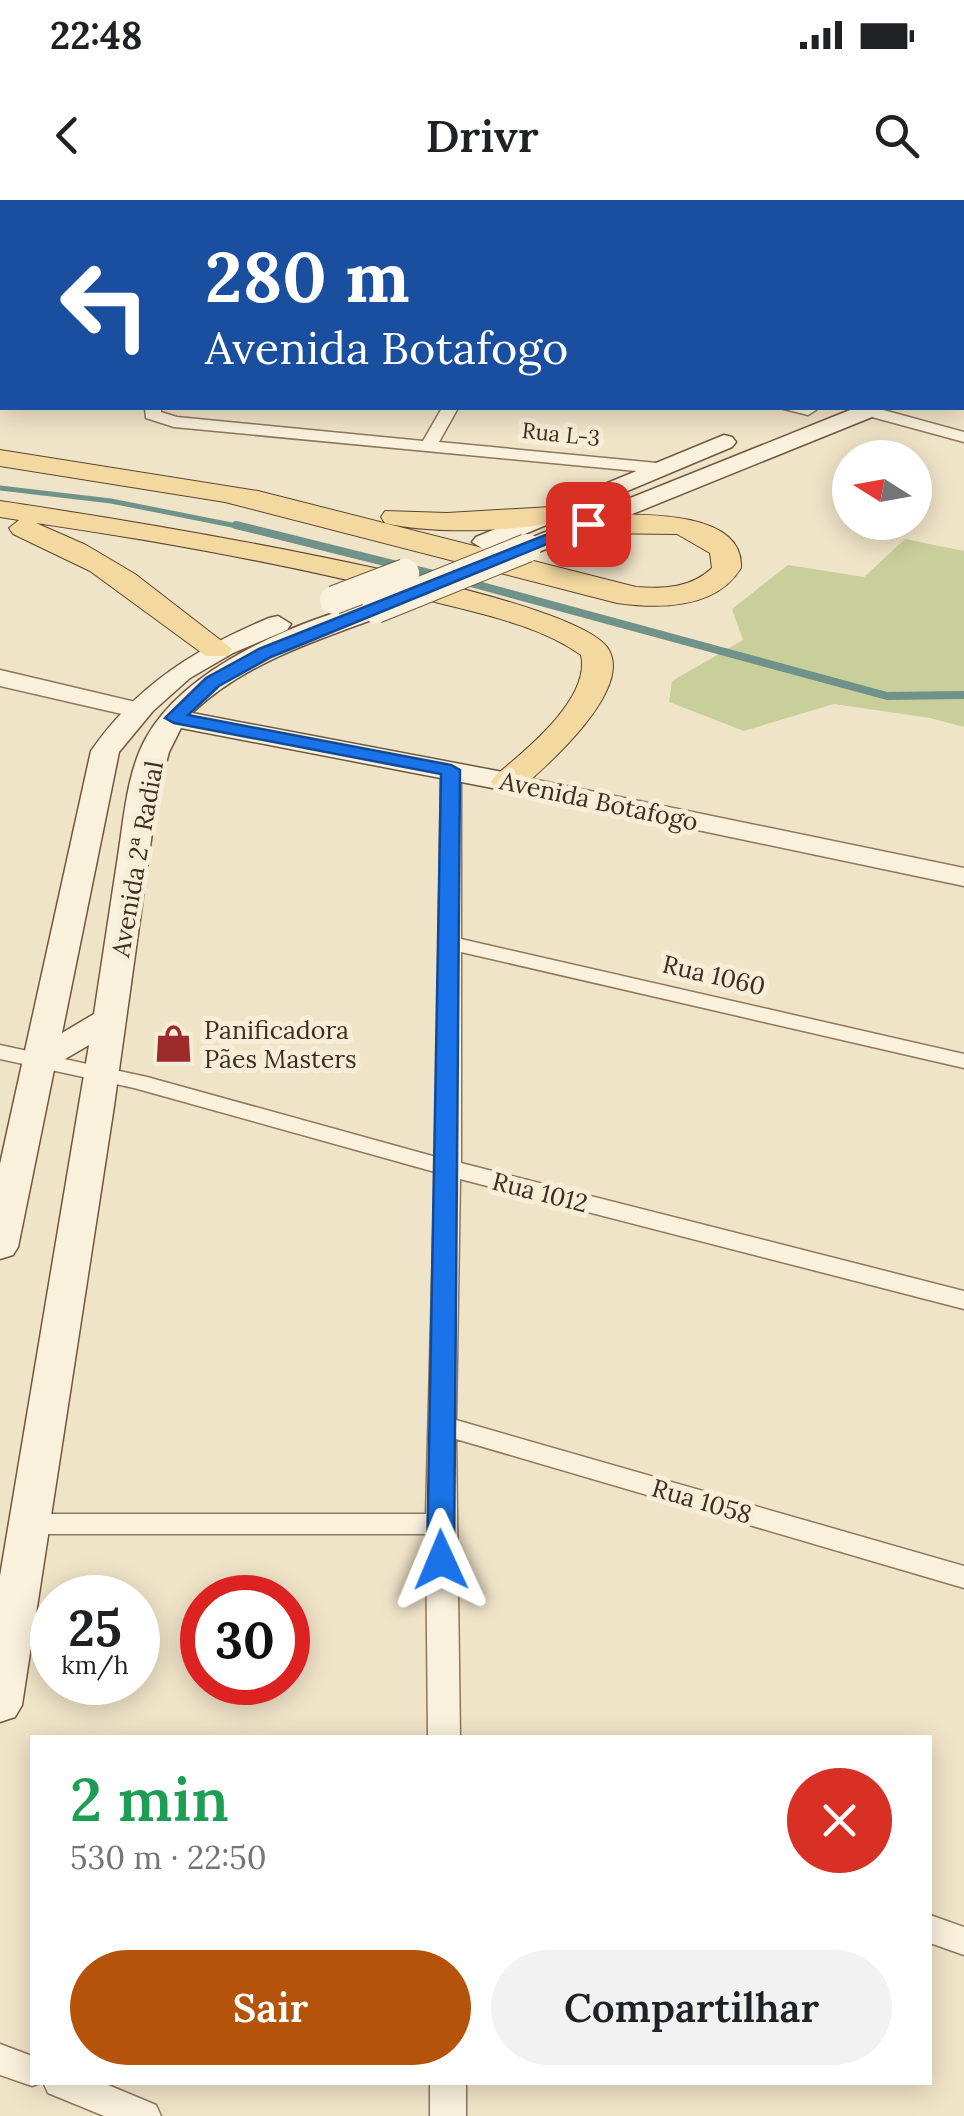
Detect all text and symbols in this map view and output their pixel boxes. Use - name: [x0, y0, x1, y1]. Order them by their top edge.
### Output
- text: 22:48: [50, 11, 143, 59]
- text: Drivr: [425, 107, 539, 164]
- icon: back: [40, 108, 95, 163]
- icon: search: [869, 108, 924, 163]
- text: 280 m: [205, 232, 410, 321]
- icon: left: [40, 240, 170, 370]
- text: Avenida Botafogo: [205, 319, 568, 376]
- street label: Rua L-3: [521, 416, 601, 452]
- north arrow: [832, 440, 932, 540]
- map controls: [832, 440, 932, 540]
- pin: [546, 482, 631, 567]
- icon: arrive: [561, 497, 616, 552]
- street label: Avenida 2ª Radial: [104, 759, 170, 960]
- street label: Avenida Botafogo: [496, 764, 701, 838]
- street label: Rua 1060: [659, 948, 769, 1002]
- place label: Panificadora Pães Masters: [204, 1014, 357, 1075]
- shop icon: Panificadora Pães Masters: [153, 1023, 195, 1065]
- street label: Rua 1012: [489, 1165, 591, 1219]
- street label: Rua 1058: [648, 1472, 756, 1530]
- position arrow: [389, 1508, 493, 1612]
- speed limit sign: 30: [180, 1575, 310, 1705]
- text: 25: [68, 1596, 122, 1660]
- text: km/h: [61, 1649, 129, 1681]
- text: 2 min: [70, 1761, 229, 1837]
- button: close: [787, 1768, 892, 1873]
- text: 530 m · 22:50: [70, 1837, 267, 1878]
- button: Sair: [70, 1950, 471, 2065]
- button: Compartilhar: [491, 1950, 892, 2065]

